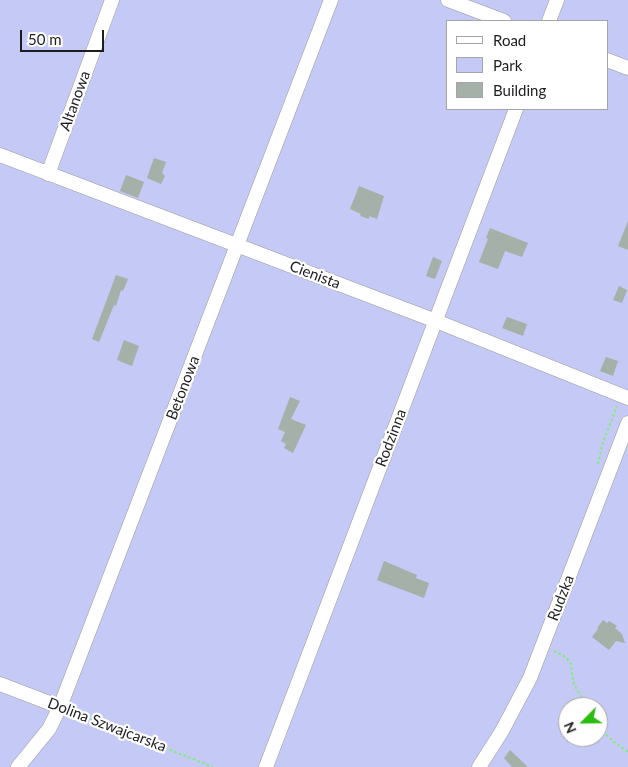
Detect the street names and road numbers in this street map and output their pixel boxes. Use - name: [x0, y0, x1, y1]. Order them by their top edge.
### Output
- street label: Altanowa: [56, 69, 94, 133]
- street label: Cienista: [287, 257, 343, 293]
- street label: Betonowa: [163, 353, 203, 423]
- street label: Rodzinna: [372, 407, 410, 469]
- street label: Rudzka: [544, 573, 578, 623]
- street label: Dolina Szwajcarska: [45, 694, 169, 756]

